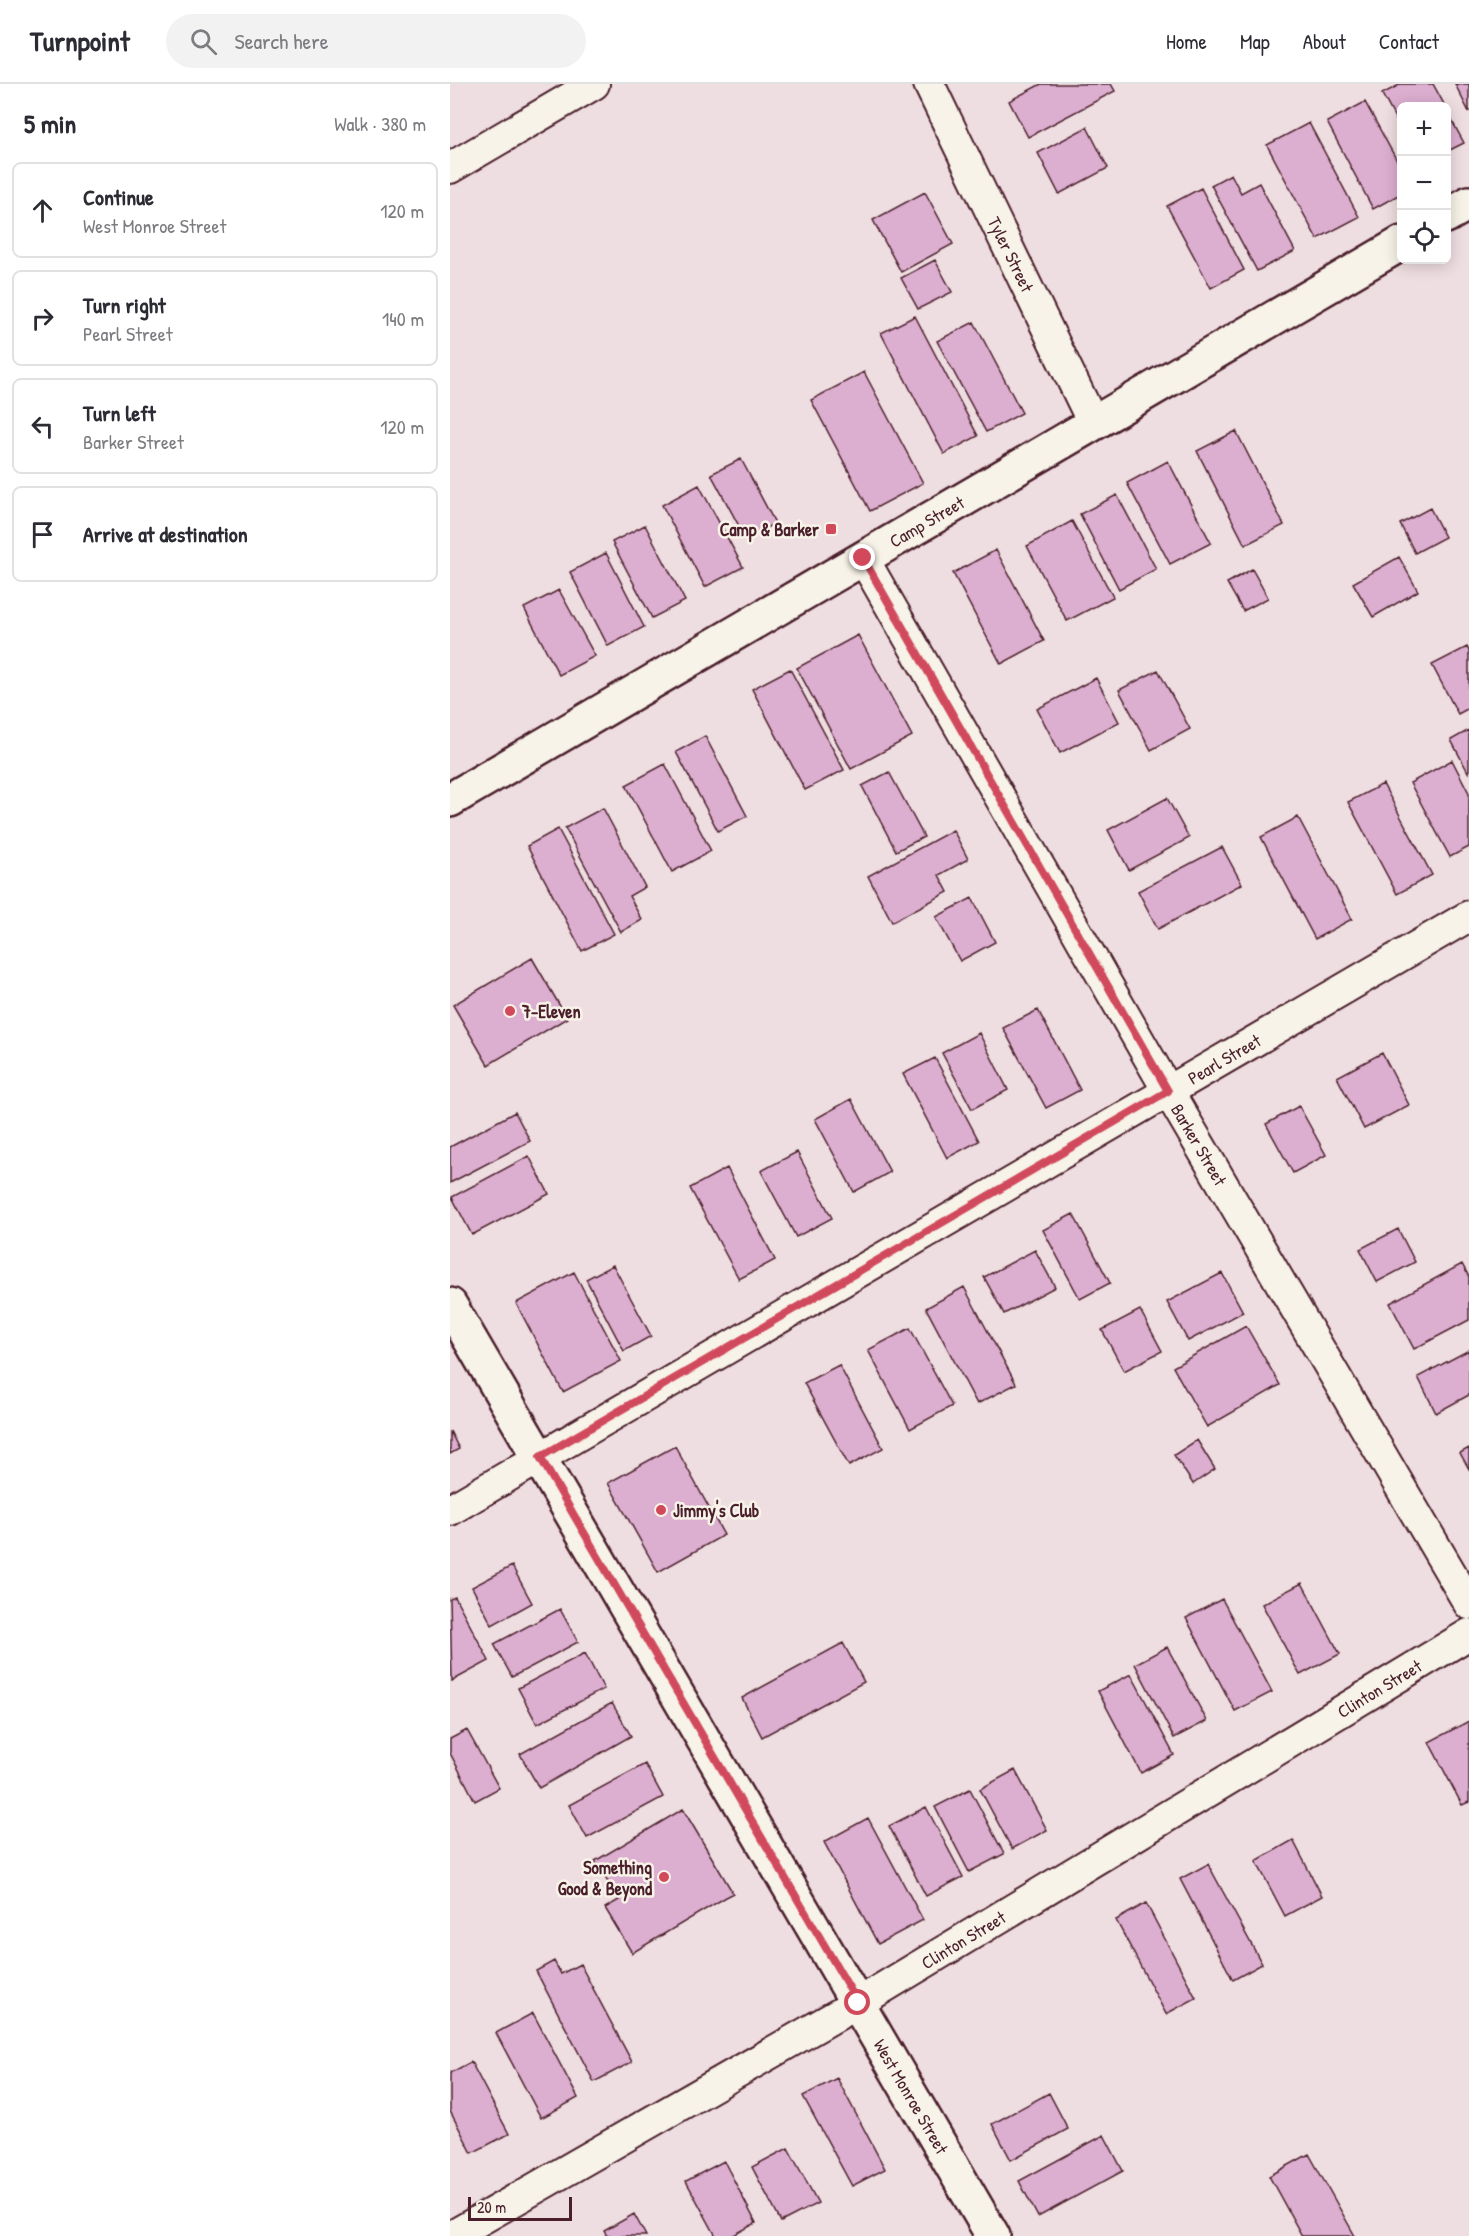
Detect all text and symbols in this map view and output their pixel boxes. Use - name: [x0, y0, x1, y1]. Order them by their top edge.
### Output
- search box: [166, 14, 586, 68]
- text: Turnpoint: [30, 22, 130, 60]
- icon: search: [187, 25, 220, 58]
- text: Search here: [235, 26, 329, 56]
- text: Home: [1166, 27, 1207, 56]
- text: Map: [1240, 27, 1270, 56]
- text: About: [1303, 27, 1346, 56]
- text: Contact: [1379, 27, 1439, 56]
- map controls: [1397, 102, 1451, 264]
- button: +: [1397, 102, 1451, 156]
- text: 5 min: [24, 106, 76, 141]
- text: Walk · 380 m: [334, 110, 426, 137]
- button: −: [1397, 156, 1451, 210]
- text: Continue: [83, 182, 154, 212]
- icon: ahead: [26, 194, 59, 227]
- text: 120 m: [380, 197, 424, 224]
- button: locate: [1397, 210, 1451, 264]
- text: West Monroe Street: [83, 212, 226, 239]
- street label: Tyler Street: [982, 212, 1041, 297]
- text: Turn right: [83, 290, 166, 320]
- icon: right: [26, 302, 59, 335]
- text: 140 m: [382, 305, 424, 332]
- text: Pearl Street: [83, 320, 173, 347]
- text: Turn left: [83, 398, 156, 428]
- icon: left: [26, 410, 59, 443]
- text: 120 m: [380, 413, 424, 440]
- text: Barker Street: [83, 428, 184, 455]
- street label: Camp Street: [884, 489, 969, 553]
- place label: Camp & Barker: [720, 517, 819, 543]
- icon: arrive: [26, 518, 59, 551]
- text: Arrive at destination: [83, 519, 248, 549]
- marker: Camp & Barker: [824, 522, 838, 536]
- route end: [849, 544, 875, 570]
- place label: 7-Eleven: [521, 999, 581, 1024]
- marker: 7-Eleven: [503, 1004, 517, 1018]
- street label: Pearl Street: [1183, 1027, 1266, 1090]
- street label: Barker Street: [1166, 1099, 1233, 1191]
- place label: Jimmy's Club: [673, 1498, 760, 1524]
- marker: Jimmy's Club: [654, 1503, 668, 1517]
- street label: Clinton Street: [1332, 1653, 1427, 1723]
- place label: Something Good & Beyond: [558, 1855, 652, 1902]
- marker: Something Good & Beyond: [657, 1870, 671, 1884]
- street label: Clinton Street: [916, 1904, 1011, 1975]
- route start: [844, 1989, 870, 2015]
- street label: West Monroe Street: [868, 2034, 955, 2159]
- scale bar: [468, 2194, 572, 2222]
- text: 20 m: [477, 2196, 506, 2218]

